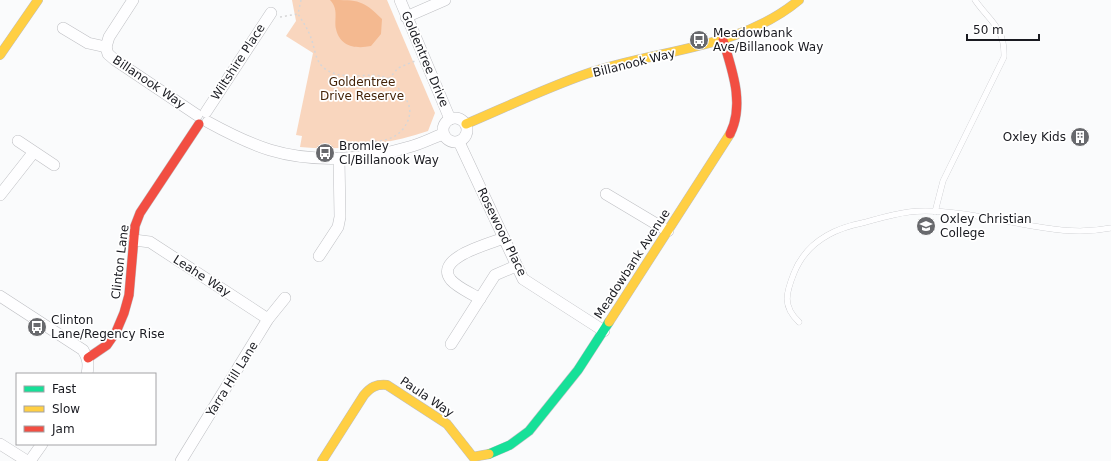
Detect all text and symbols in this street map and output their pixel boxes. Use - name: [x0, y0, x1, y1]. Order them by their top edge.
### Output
- street label: Goldentree Drive: [399, 9, 451, 109]
- scale bar: [967, 16, 1039, 42]
- street label: Wiltshire Place: [208, 21, 268, 103]
- text: 50 m: [973, 23, 1004, 37]
- place label: Meadowbank Ave/Billanook Way: [713, 26, 823, 54]
- bus stop icon: Meadowbank Ave/Billanook Way: [688, 29, 710, 51]
- street label: Billanook Way: [591, 46, 677, 80]
- street label: Billanook Way: [110, 53, 188, 111]
- park label: Goldentree Drive Reserve: [320, 75, 404, 103]
- building icon: Oxley Kids: [1069, 126, 1091, 148]
- place label: Oxley Kids: [1003, 130, 1066, 144]
- place label: Bromley Cl/Billanook Way: [339, 139, 439, 167]
- bus stop icon: Bromley Cl/Billanook Way: [314, 142, 336, 164]
- street label: Rosewood Place: [475, 186, 529, 278]
- street label: Meadowbank Avenue: [591, 207, 673, 321]
- place label: Oxley Christian College: [940, 212, 1032, 240]
- school or university icon: Oxley Christian College: [915, 215, 937, 237]
- street label: Clinton Lane: [108, 224, 132, 300]
- street label: Leahe Way: [171, 252, 233, 300]
- place label: Clinton Lane/Regency Rise: [51, 313, 165, 341]
- bus stop icon: Clinton Lane/Regency Rise: [26, 316, 48, 338]
- street label: Yarra Hill Lane: [203, 339, 261, 420]
- legend: [16, 373, 156, 445]
- street label: Paula Way: [398, 374, 456, 420]
- text: Fast: [52, 382, 76, 396]
- text: Slow: [52, 402, 80, 416]
- text: Jam: [51, 422, 75, 436]

